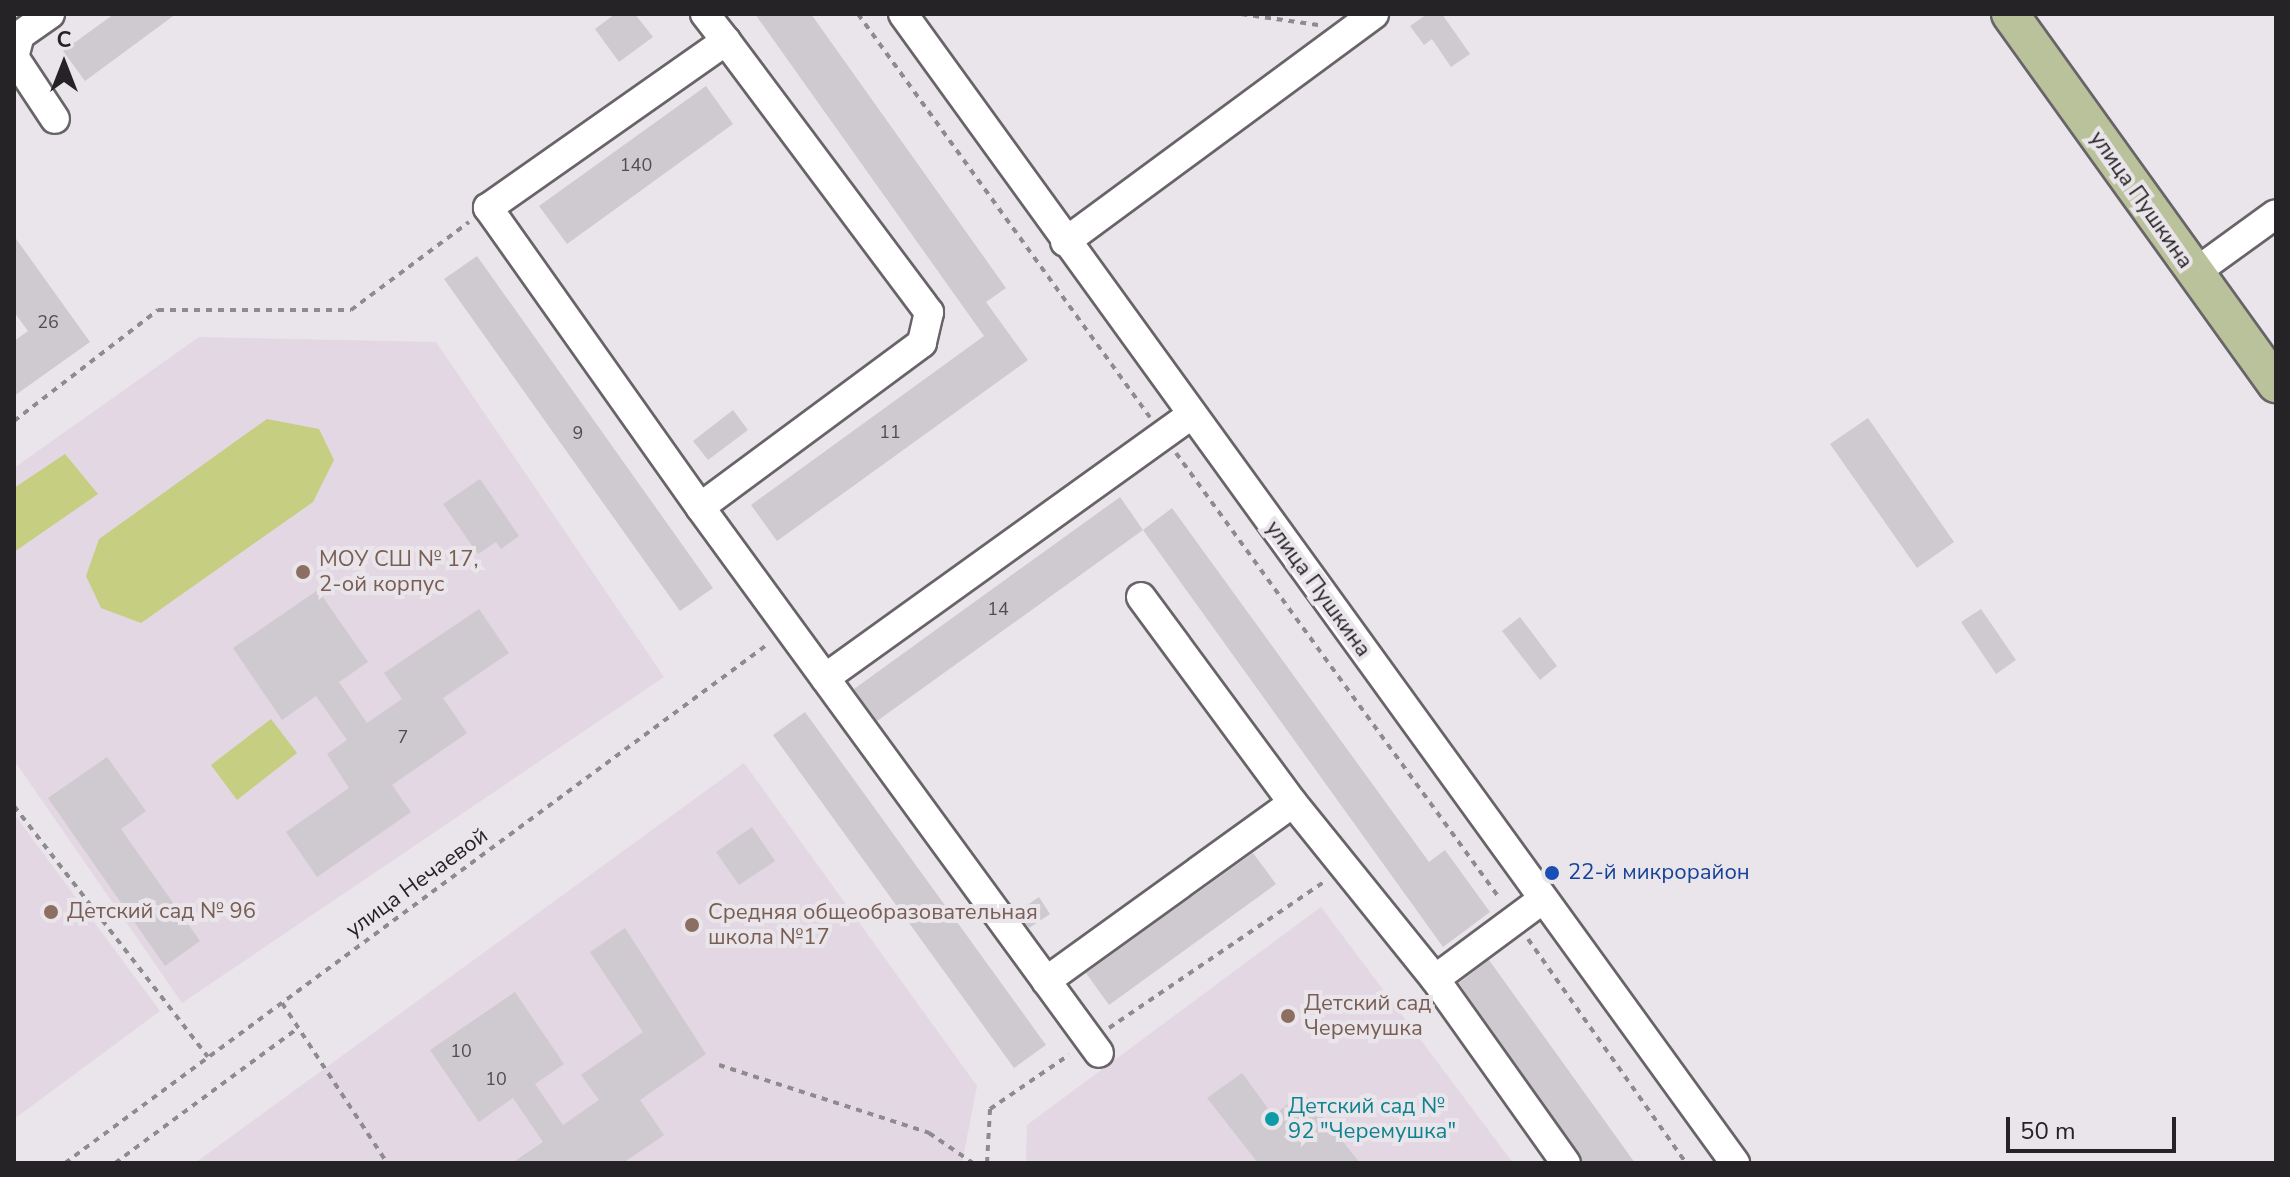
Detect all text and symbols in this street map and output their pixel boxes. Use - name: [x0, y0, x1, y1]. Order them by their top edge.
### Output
- north arrow: [24, 24, 104, 104]
- text: С: [57, 25, 71, 55]
- street label: улица Пушкина: [2084, 126, 2198, 274]
- house number: 140: [620, 154, 652, 176]
- house number: 26: [37, 311, 59, 333]
- house number: 11: [879, 421, 901, 443]
- house number: 9: [573, 422, 583, 444]
- street label: улица Пушкина: [1260, 516, 1376, 662]
- place label: МОУ СШ № 17, 2-ой корпус: [319, 546, 478, 598]
- marker: МОУ СШ № 17, 2-ой корпус: [294, 563, 312, 581]
- house number: 14: [987, 598, 1009, 620]
- house number: 7: [398, 726, 408, 748]
- street label: улица Нечаевой: [341, 823, 493, 943]
- place label: 22-й микрорайон: [1568, 860, 1750, 886]
- marker: 22-й микрорайон: [1543, 864, 1561, 882]
- place label: Детский сад № 96: [67, 899, 256, 925]
- place label: Средняя общеобразовательная школа №17: [708, 899, 1038, 950]
- marker: Детский сад № 96: [42, 903, 60, 921]
- marker: Средняя общеобразовательная школа №17: [683, 916, 701, 934]
- place label: Детский сад Черемушка: [1304, 990, 1431, 1042]
- marker: Детский сад Черемушка: [1279, 1007, 1297, 1025]
- house number: 10: [450, 1040, 472, 1062]
- house number: 10: [485, 1068, 507, 1090]
- place label: Детский сад № 92 "Черемушка": [1288, 1093, 1456, 1144]
- scale bar: [2010, 1101, 2180, 1151]
- marker: Детский сад № 92 "Черемушка": [1263, 1110, 1281, 1128]
- text: 50 m: [2020, 1115, 2076, 1147]

